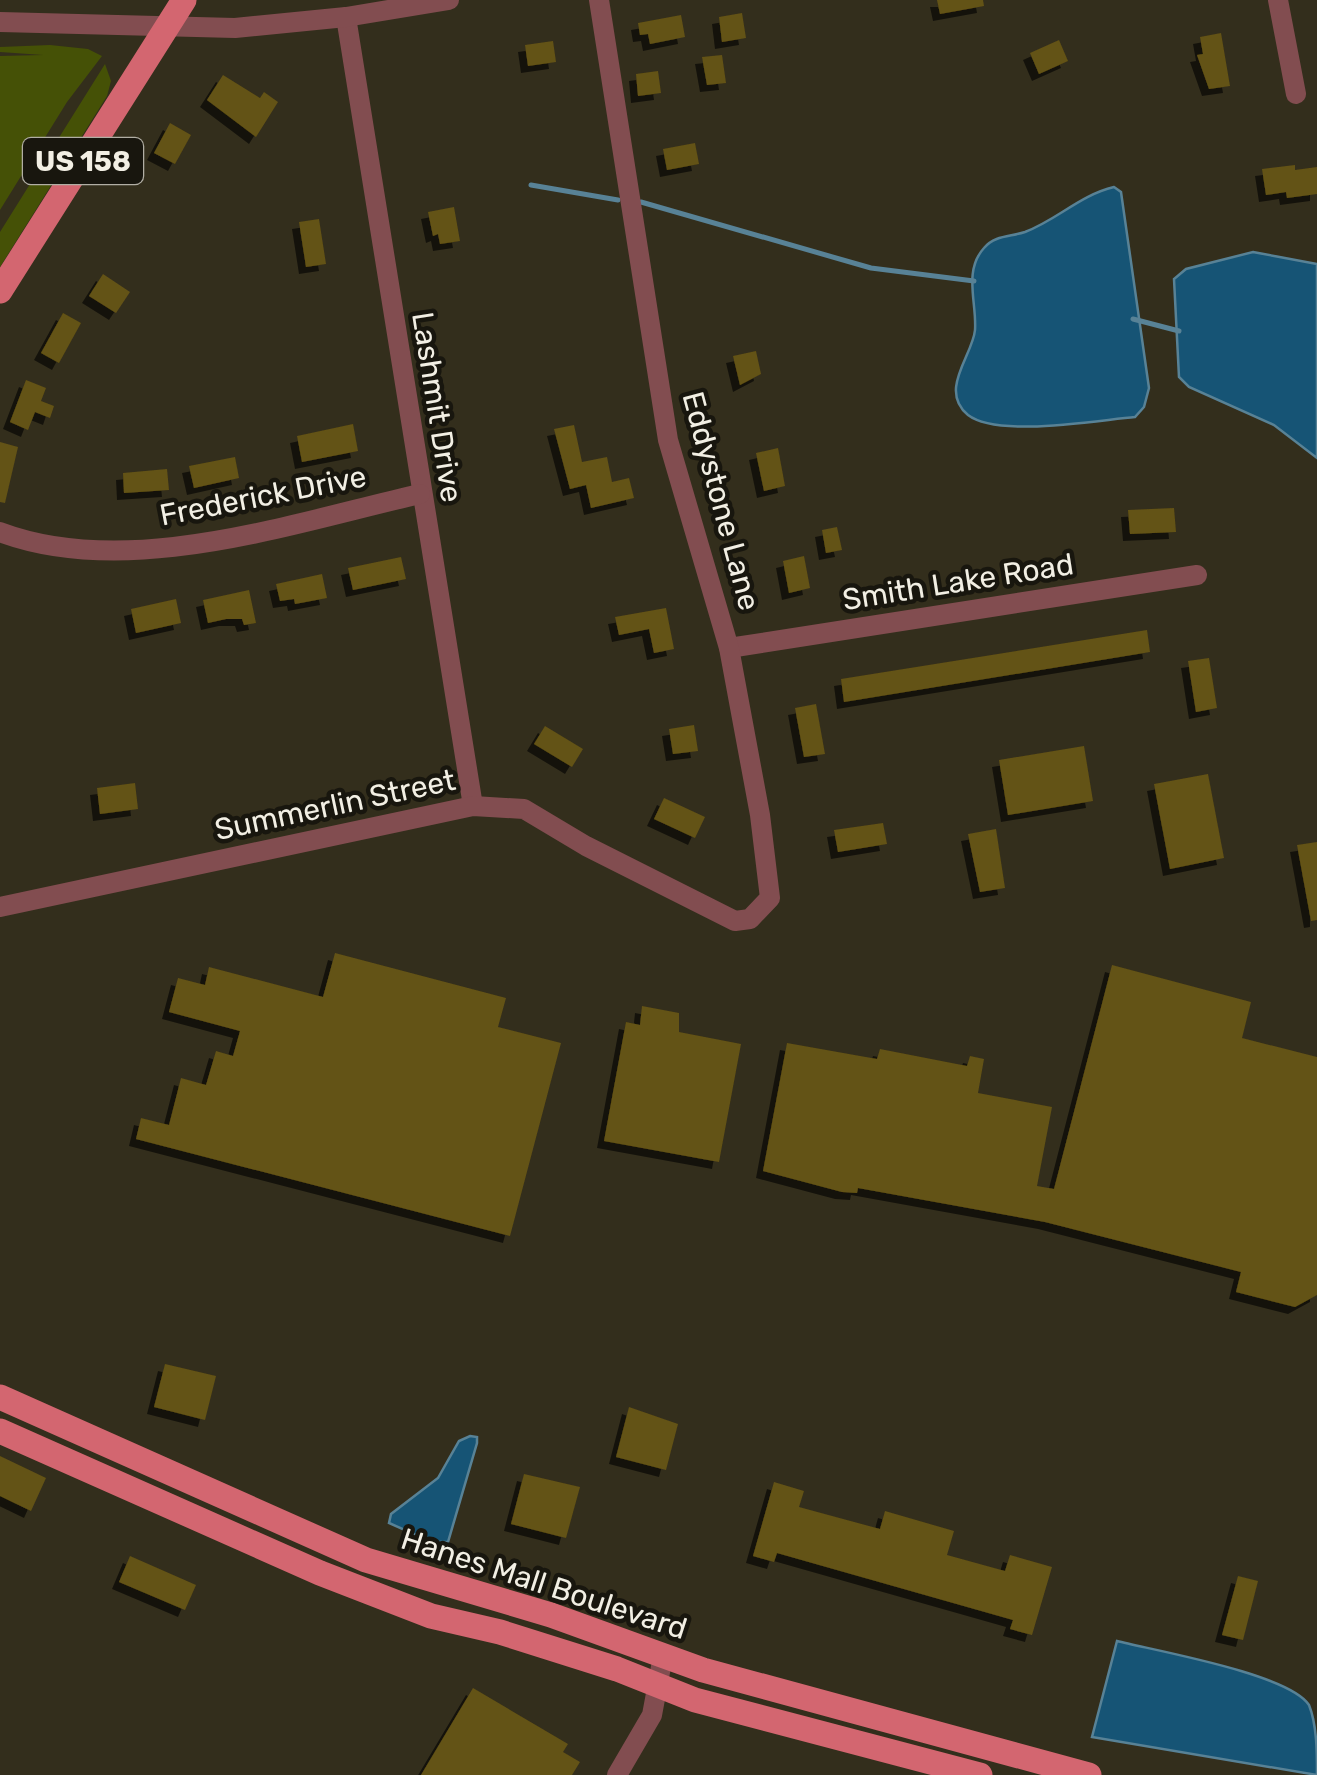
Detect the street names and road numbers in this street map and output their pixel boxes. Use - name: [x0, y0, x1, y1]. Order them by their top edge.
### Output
- road number: US 158: [23, 138, 143, 184]
- street label: Lashmit Drive: [404, 309, 470, 505]
- street label: Eddystone Lane: [675, 388, 767, 614]
- street label: Frederick Drive: [157, 458, 369, 534]
- street label: Smith Lake Road: [840, 546, 1076, 618]
- street label: Summerlin Street: [211, 762, 459, 848]
- street label: Hanes Mall Boulevard: [397, 1521, 691, 1647]

